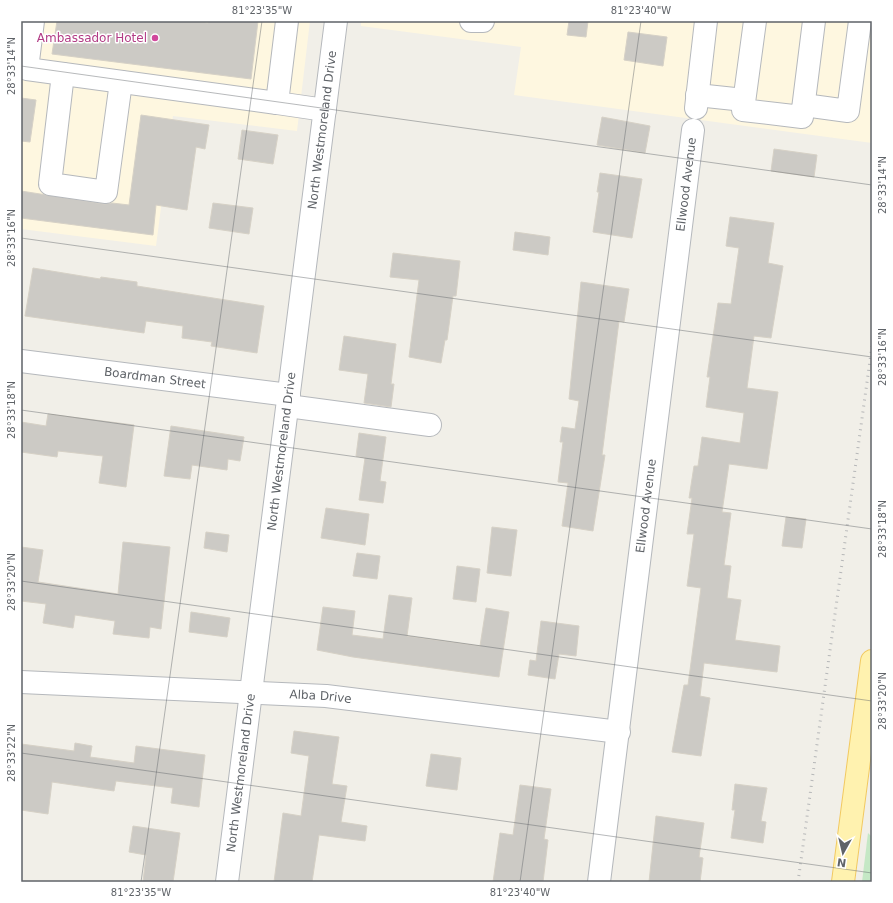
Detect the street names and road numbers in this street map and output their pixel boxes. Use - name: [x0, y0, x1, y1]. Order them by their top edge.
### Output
- street label: North Westmoreland Drive: [305, 50, 339, 210]
- street label: Ellwood Avenue: [673, 136, 699, 232]
- street label: Boardman Street: [103, 365, 207, 391]
- street label: North Westmoreland Drive: [265, 371, 298, 532]
- street label: Ellwood Avenue: [633, 458, 659, 554]
- street label: Alba Drive: [289, 687, 353, 706]
- street label: North Westmoreland Drive: [224, 693, 258, 853]

